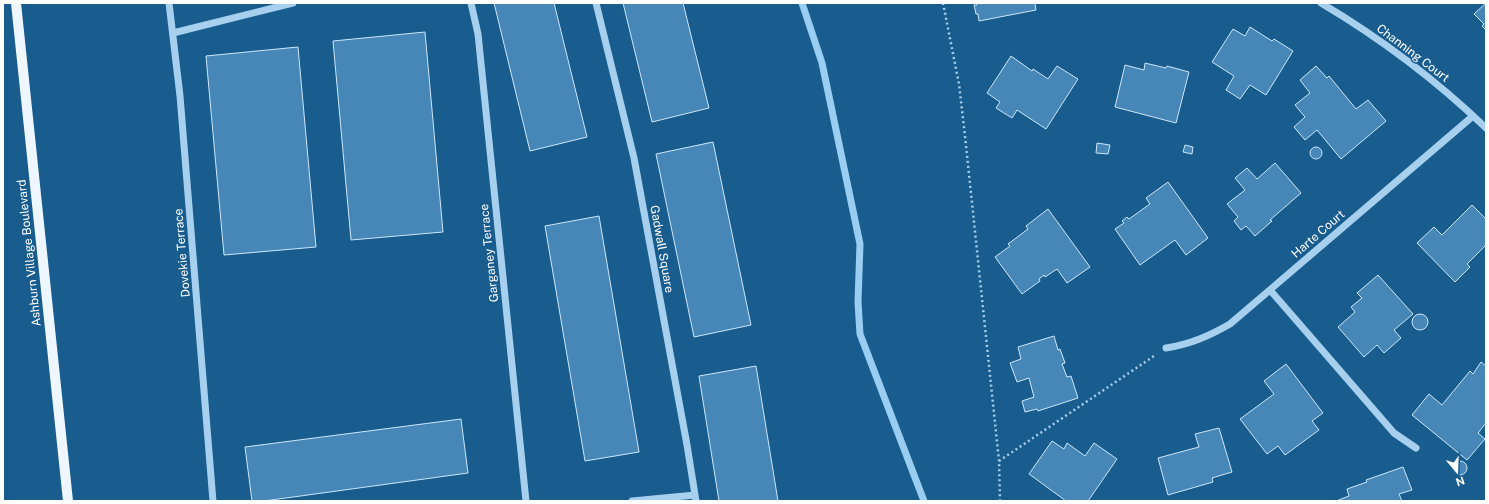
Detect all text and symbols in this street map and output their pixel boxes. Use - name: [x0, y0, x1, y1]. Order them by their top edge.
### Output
- street label: Channing Court: [1374, 21, 1452, 85]
- street label: Ashburn Village Boulevard: [14, 179, 44, 327]
- street label: Garganey Terrace: [477, 203, 501, 303]
- street label: Gadwall Square: [647, 204, 677, 294]
- street label: Harte Court: [1289, 207, 1348, 261]
- street label: Dovekie Terrace: [171, 208, 193, 298]
- north arrow: [1437, 452, 1477, 492]
- text: N: [1454, 474, 1466, 489]

